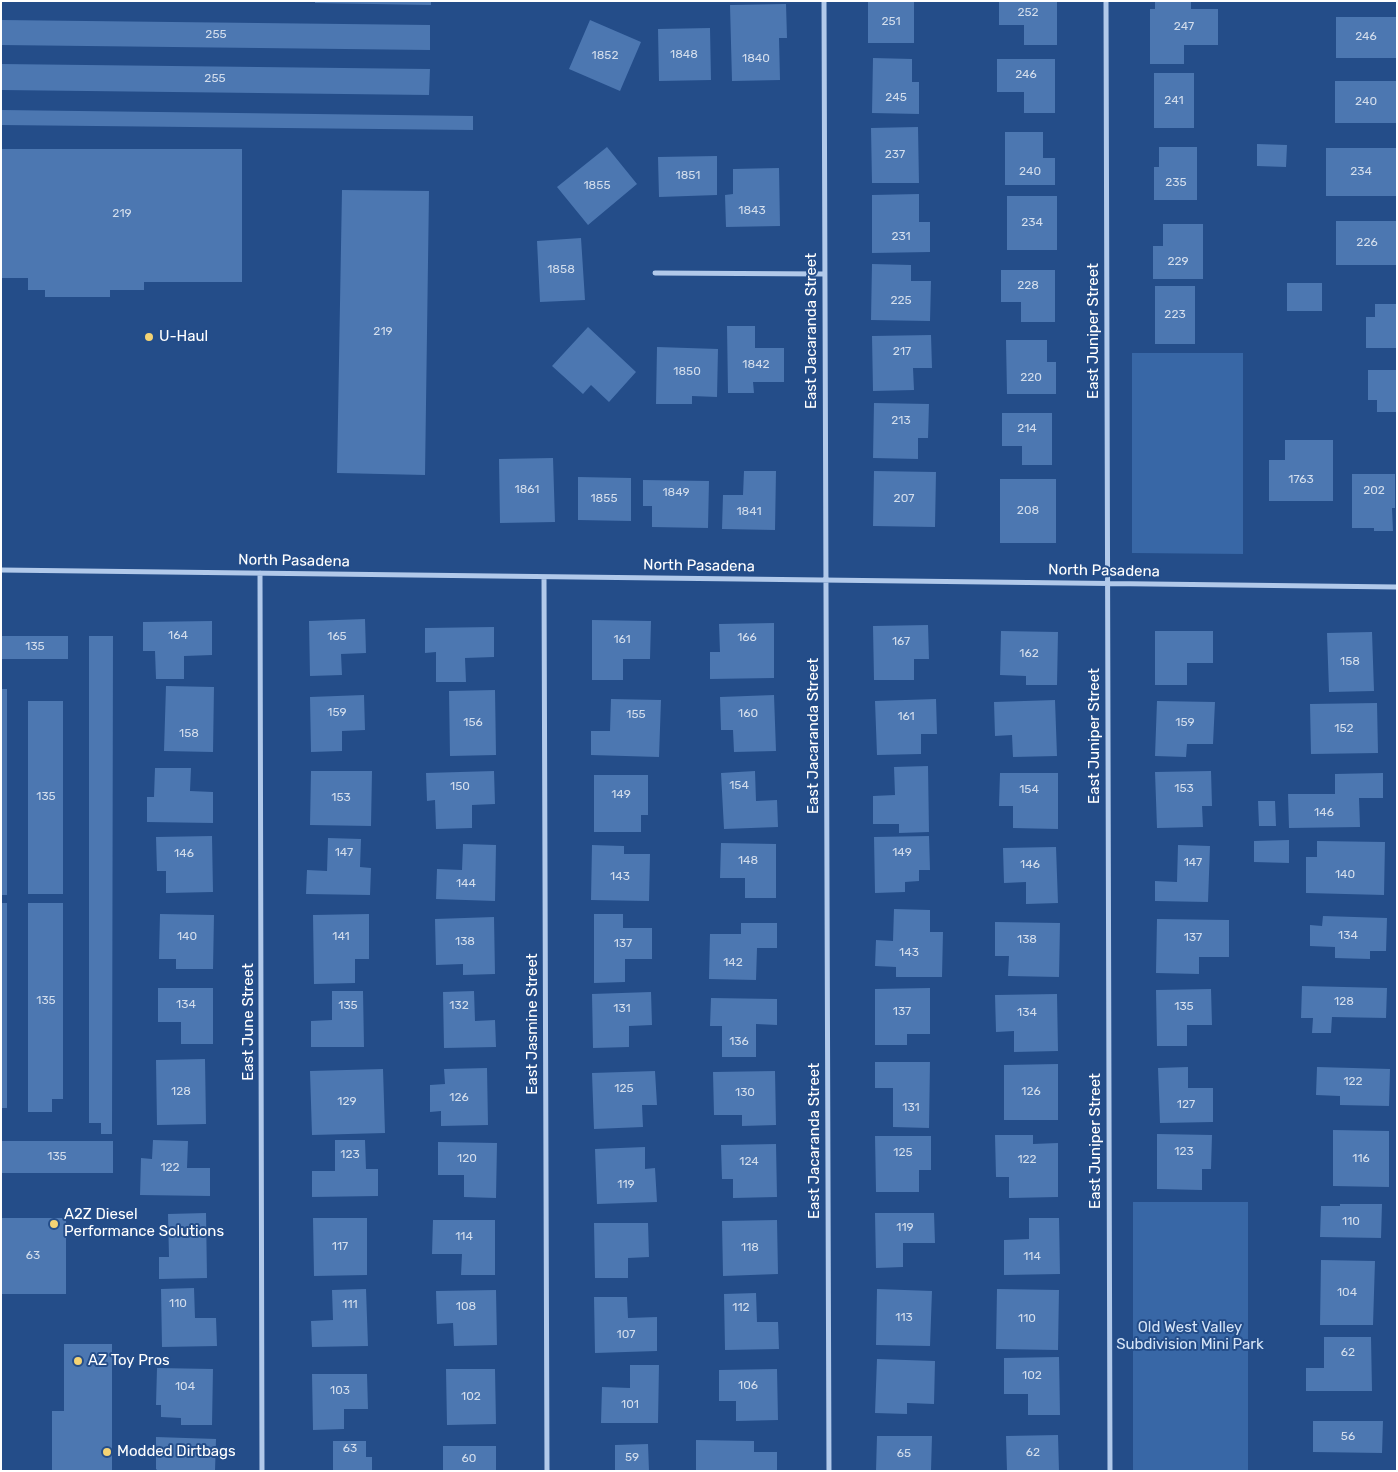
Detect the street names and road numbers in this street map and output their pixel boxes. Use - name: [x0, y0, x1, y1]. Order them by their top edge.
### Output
- street label: East Jacaranda Street: [803, 253, 821, 409]
- street label: East Juniper Street: [1085, 263, 1103, 399]
- street label: North Pasadena: [238, 551, 350, 571]
- street label: North Pasadena: [643, 556, 755, 576]
- street label: North Pasadena: [1048, 561, 1160, 581]
- street label: East Jacaranda Street: [805, 658, 823, 814]
- street label: East Juniper Street: [1086, 668, 1104, 804]
- street label: East Jasmine Street: [524, 953, 542, 1095]
- street label: East June Street: [240, 963, 258, 1081]
- street label: East Jacaranda Street: [806, 1063, 824, 1219]
- street label: East Juniper Street: [1087, 1073, 1105, 1209]

